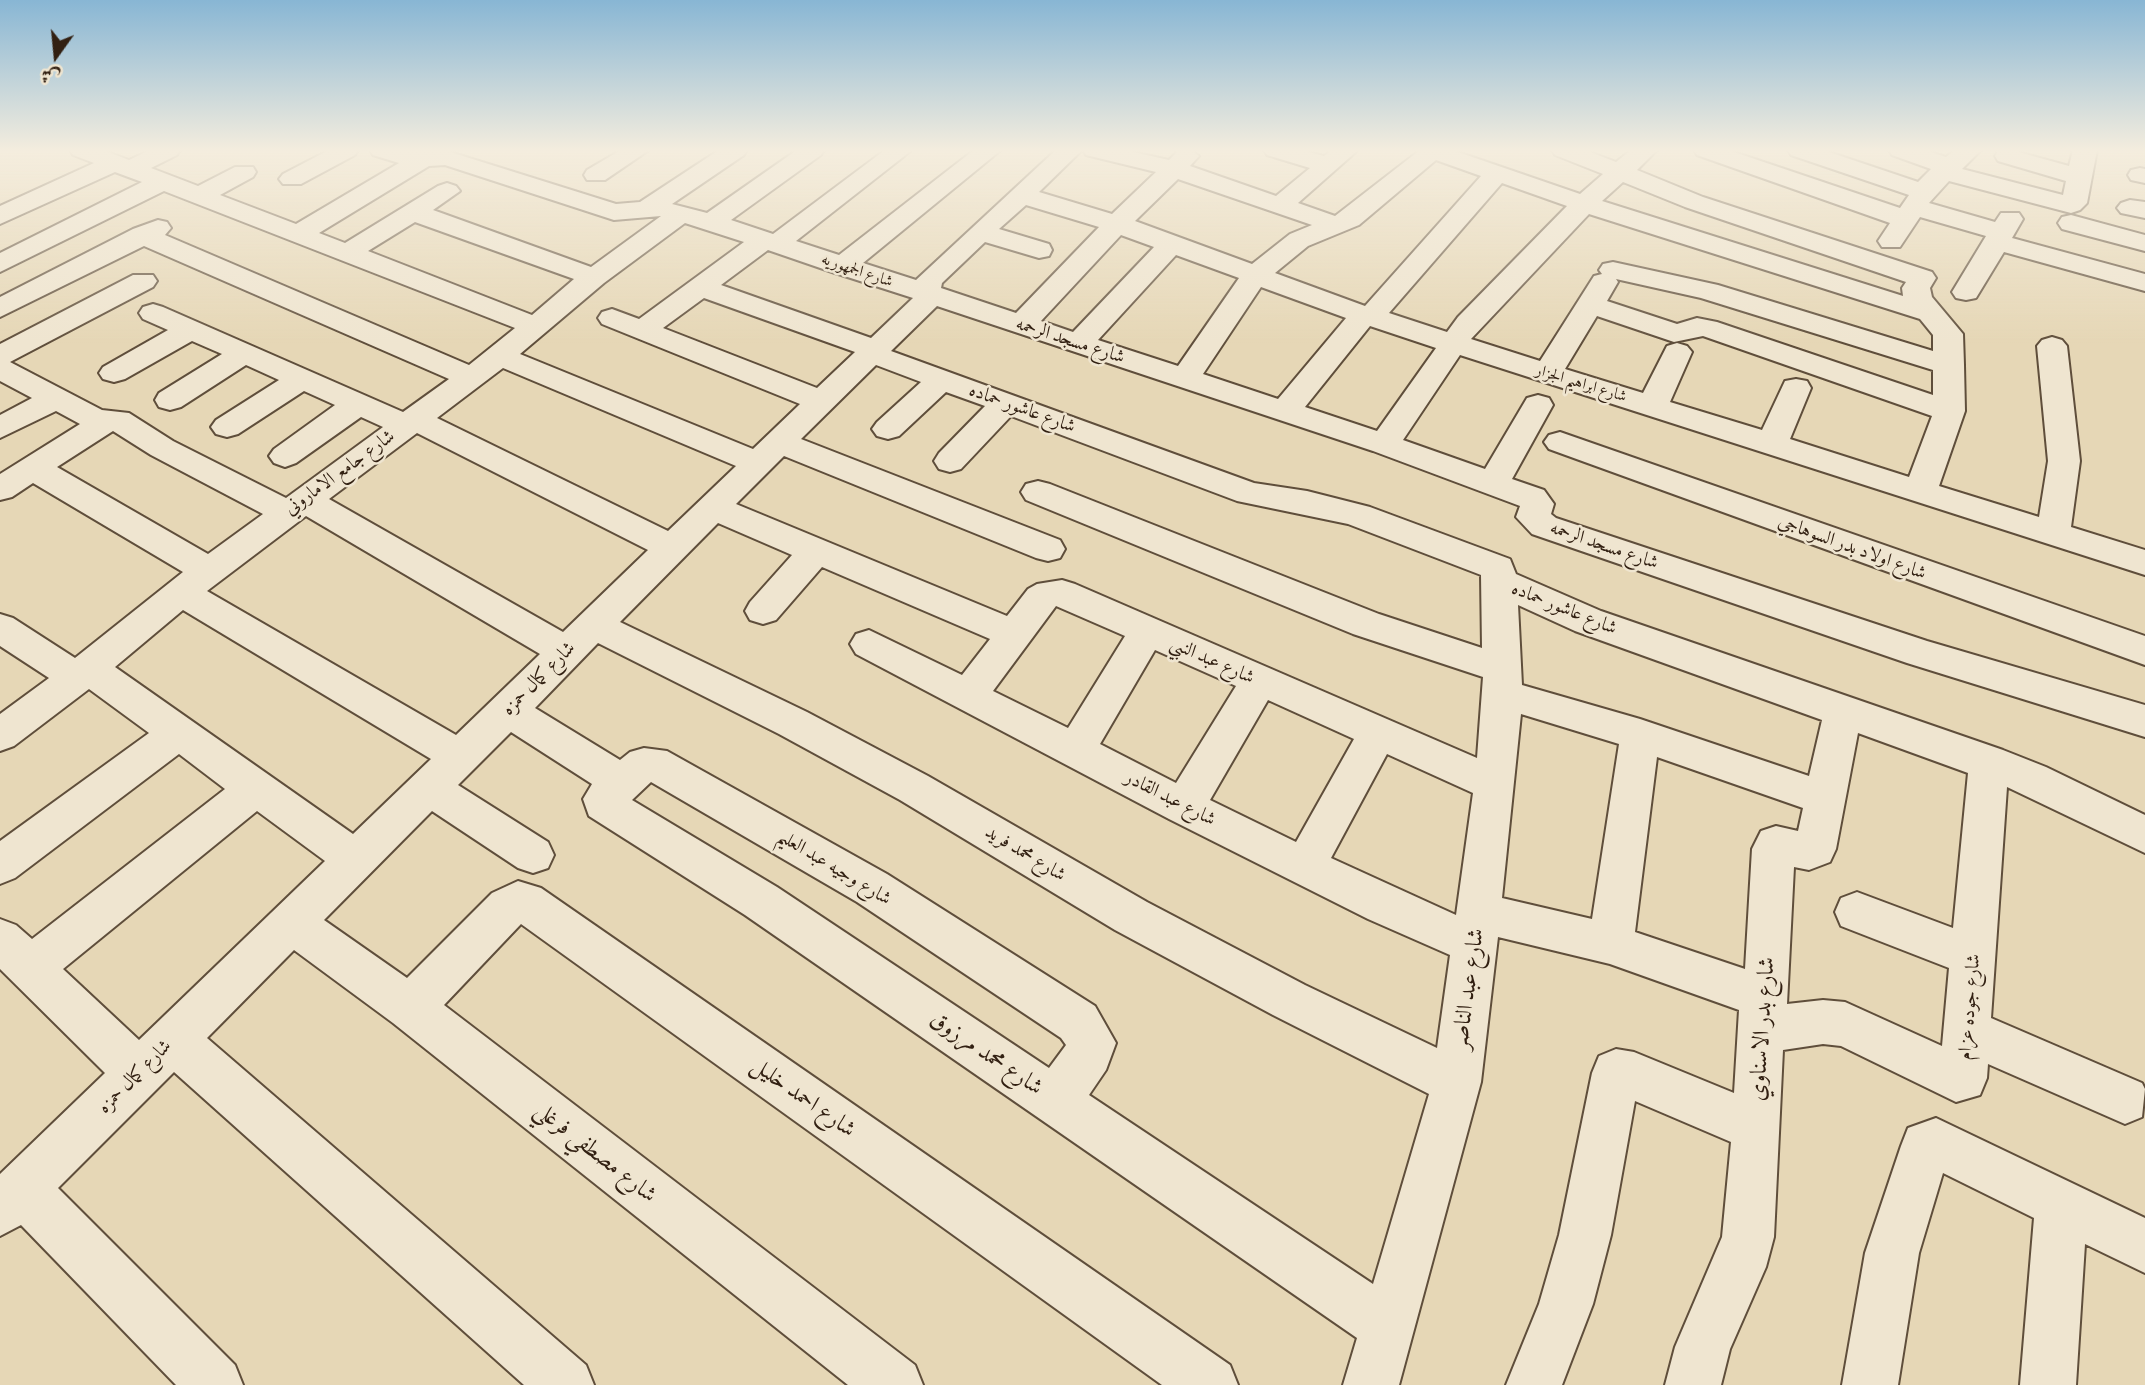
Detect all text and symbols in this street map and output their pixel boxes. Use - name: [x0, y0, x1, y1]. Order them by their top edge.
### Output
- north arrow: [21, 21, 91, 91]
- text: ش: [39, 63, 63, 89]
- street label: شارع الجمهوريه: [819, 250, 895, 292]
- street label: شارع مسجد الرحمه: [1013, 313, 1127, 369]
- street label: شارع ابراهيم الجزار: [1533, 361, 1629, 407]
- street label: شارع عاشور حماده: [966, 379, 1078, 439]
- street label: شارع جامع الاماروني: [280, 425, 400, 521]
- street label: شارع اولاد بدر السوهاجي: [1775, 511, 1929, 585]
- street label: شارع مسجد الرحمه: [1547, 517, 1661, 575]
- street label: شارع عاشور حماده: [1508, 578, 1620, 640]
- street label: شارع عبد النبي: [1166, 632, 1258, 690]
- street label: شارع كمال حمزه: [497, 637, 581, 721]
- street label: شارع عبد القادر: [1121, 766, 1219, 832]
- street label: شارع محمد فريد: [981, 821, 1069, 887]
- street label: شارع وجيه عبد العليم: [773, 825, 895, 911]
- street label: شارع عبد الناصر: [1447, 927, 1491, 1051]
- street label: شارع جوده عزام: [1954, 953, 1986, 1061]
- street label: شارع بدر الاسناوي: [1744, 956, 1782, 1102]
- street label: شارع محمد مرزوق: [924, 1006, 1048, 1102]
- street label: شارع كمال حمزه: [93, 1035, 177, 1119]
- street label: شارع احمد خليل: [745, 1052, 861, 1144]
- street label: شارع مصطفي فرغلي: [528, 1097, 662, 1209]

